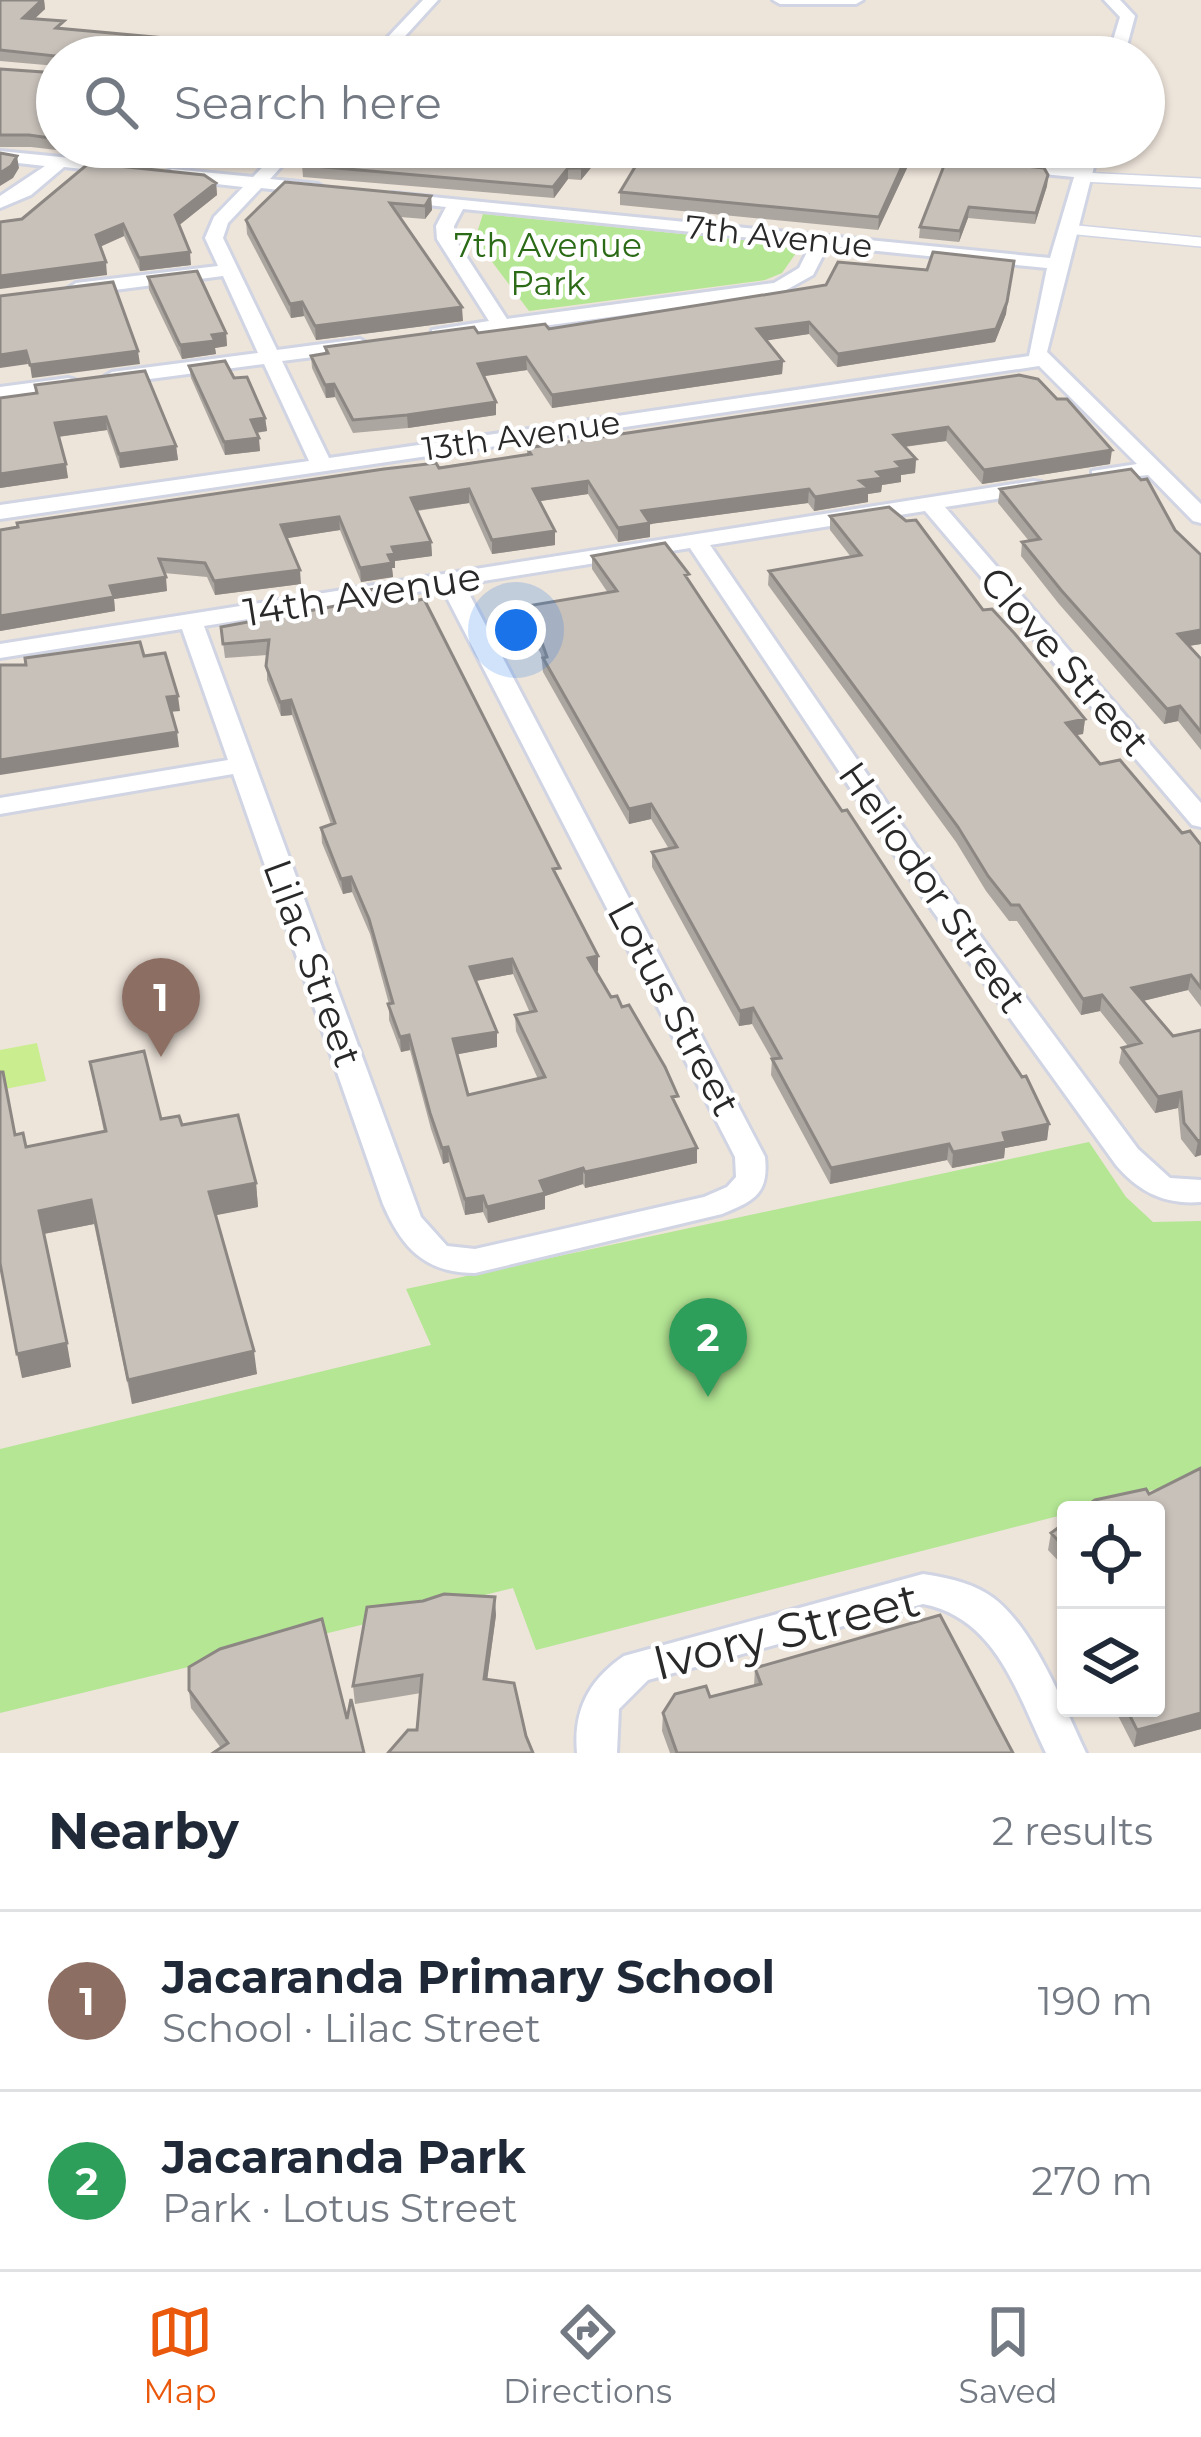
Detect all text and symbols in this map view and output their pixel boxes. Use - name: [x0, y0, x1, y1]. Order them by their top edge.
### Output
- search box: [36, 36, 1165, 168]
- icon: search: [78, 69, 144, 135]
- text: Search here: [174, 75, 442, 130]
- street label: 7th Avenue: [684, 206, 874, 266]
- park label: 7th Avenue Park: [454, 225, 642, 303]
- street label: 13th Avenue: [419, 401, 623, 469]
- street label: 14th Avenue: [240, 552, 484, 636]
- street label: Clove Street: [970, 557, 1160, 765]
- your location: [486, 600, 546, 660]
- street label: Heliodor Street: [829, 752, 1037, 1022]
- street label: Lilac Street: [253, 853, 373, 1073]
- street label: Lotus Street: [597, 892, 751, 1124]
- pin: 1: [122, 958, 200, 1057]
- pin: 2: [669, 1298, 747, 1397]
- map controls: [1057, 1501, 1165, 1717]
- button: locate: [1057, 1501, 1165, 1609]
- street label: Ivory Street: [647, 1570, 925, 1692]
- button: layers: [1057, 1609, 1165, 1717]
- text: Nearby: [48, 1800, 239, 1862]
- text: 2 results: [992, 1807, 1153, 1855]
- text: Jacaranda Primary School: [162, 1949, 775, 2004]
- text: 1: [79, 1977, 95, 2025]
- text: 190 m: [1038, 1977, 1153, 2025]
- text: School · Lilac Street: [162, 2004, 541, 2052]
- text: Jacaranda Park: [162, 2129, 526, 2184]
- text: 2: [75, 2157, 99, 2205]
- text: 270 m: [1031, 2157, 1153, 2205]
- text: Park · Lotus Street: [162, 2184, 518, 2232]
- tab: Map: [143, 2299, 217, 2411]
- tab: Directions: [503, 2299, 672, 2411]
- tab: Saved: [959, 2299, 1058, 2411]

